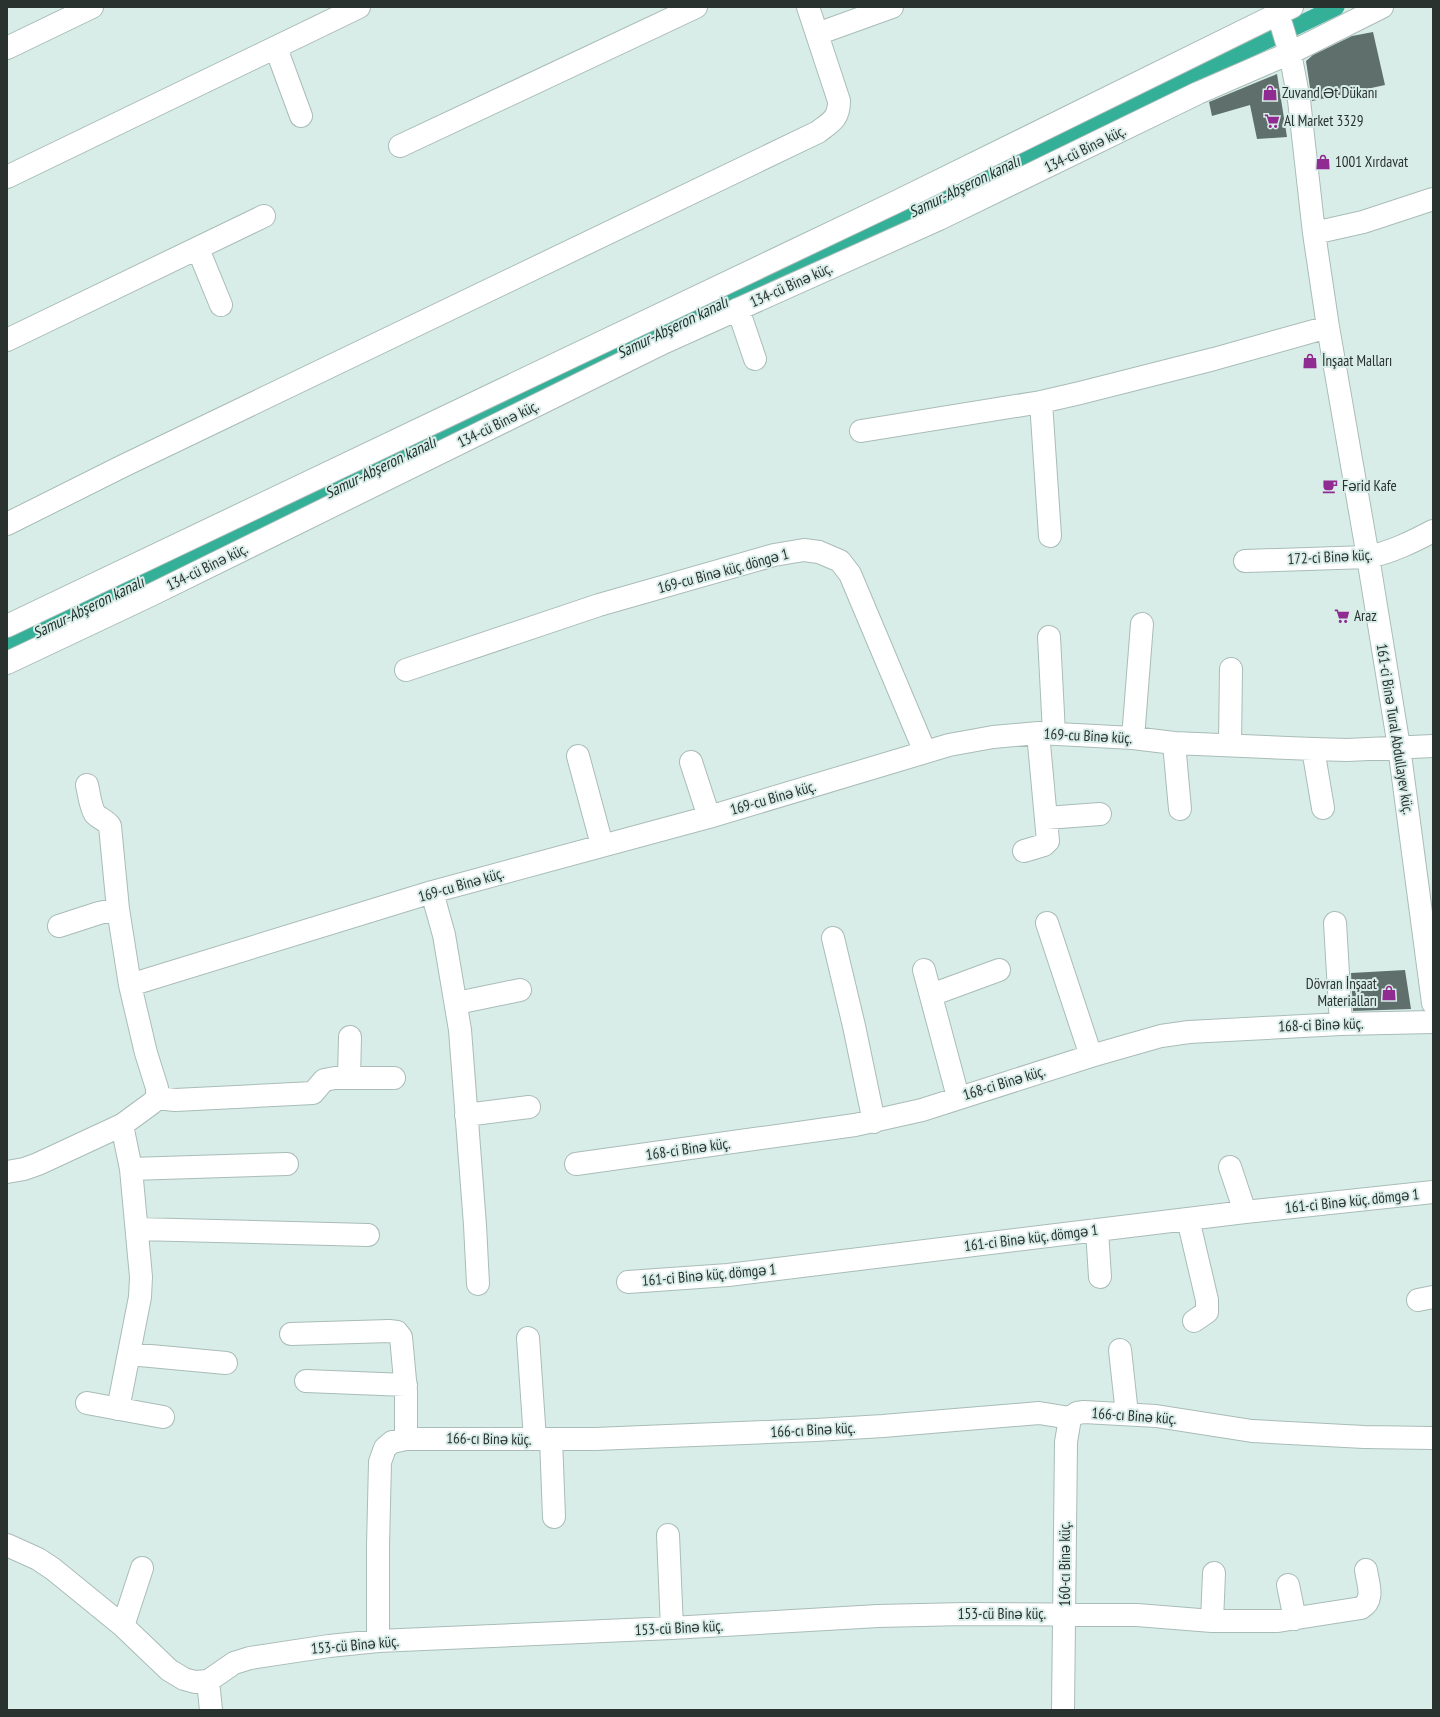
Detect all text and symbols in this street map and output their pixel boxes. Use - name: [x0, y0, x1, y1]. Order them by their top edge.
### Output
- place label: Zuvand Ət Dükanı: [1282, 83, 1378, 102]
- shop icon: Zuvand Ət Dükanı: [1261, 84, 1279, 102]
- place label: Al Market 3329: [1284, 111, 1364, 130]
- supermarket icon: Al Market 3329: [1263, 112, 1281, 130]
- street label: 134-cü Binə küç.: [1041, 120, 1129, 176]
- water label: Samur-Abşeron kanalı: [905, 150, 1024, 222]
- place label: 1001 Xırdavat: [1335, 152, 1408, 171]
- shop icon: 1001 Xırdavat: [1314, 153, 1332, 171]
- street label: 134-cü Binə küç.: [747, 258, 835, 311]
- water label: Samur-Abşeron kanalı: [613, 291, 732, 363]
- place label: İnşaat Malları: [1322, 351, 1392, 370]
- shop icon: İnşaat Malları: [1301, 352, 1319, 370]
- street label: 134-cü Binə küç.: [454, 395, 542, 451]
- water label: Samur-Abşeron kanalı: [321, 431, 440, 503]
- place label: Fərid Kafe: [1342, 476, 1397, 495]
- cafe icon: Fərid Kafe: [1321, 477, 1339, 495]
- street label: 134-cü Binə küç.: [163, 538, 251, 594]
- street label: 169-cu Binə küç. döngə 1: [655, 544, 790, 597]
- street label: 172-ci Binə küç.: [1287, 545, 1373, 568]
- water label: Samur-Abşeron kanalı: [29, 571, 148, 643]
- place label: Araz: [1354, 606, 1377, 625]
- supermarket icon: Araz: [1333, 607, 1351, 625]
- street label: 161-ci Binə Tural Abdullayev küç.: [1373, 642, 1418, 816]
- street label: 169-cu Binə küç.: [1043, 724, 1133, 747]
- street label: 169-cu Binə küç.: [728, 776, 818, 819]
- street label: 169-cu Binə küç.: [416, 863, 506, 906]
- place label: Dövran İnşaat Materialları: [1306, 974, 1377, 1010]
- shop icon: Dövran İnşaat Materialları: [1380, 984, 1398, 1002]
- street label: 168-ci Binə küç.: [1278, 1014, 1364, 1035]
- street label: 168-ci Binə küç.: [960, 1061, 1048, 1104]
- street label: 168-ci Binə küç.: [644, 1133, 732, 1164]
- street label: 161-ci Binə küç. dömgə 1: [1284, 1184, 1420, 1217]
- street label: 161-ci Binə küç. dömgə 1: [963, 1220, 1099, 1255]
- street label: 161-ci Binə küç. dömgə 1: [641, 1259, 777, 1290]
- street label: 166-cı Binə küç.: [1091, 1403, 1177, 1428]
- street label: 166-cı Binə küç.: [770, 1418, 856, 1441]
- street label: 166-cı Binə küç.: [446, 1428, 532, 1449]
- street label: 160-cı Binə küç.: [1055, 1521, 1074, 1607]
- street label: 153-cü Binə küç.: [958, 1604, 1047, 1623]
- street label: 153-cü Binə küç.: [634, 1616, 724, 1639]
- street label: 153-cü Binə küç.: [310, 1631, 400, 1658]

